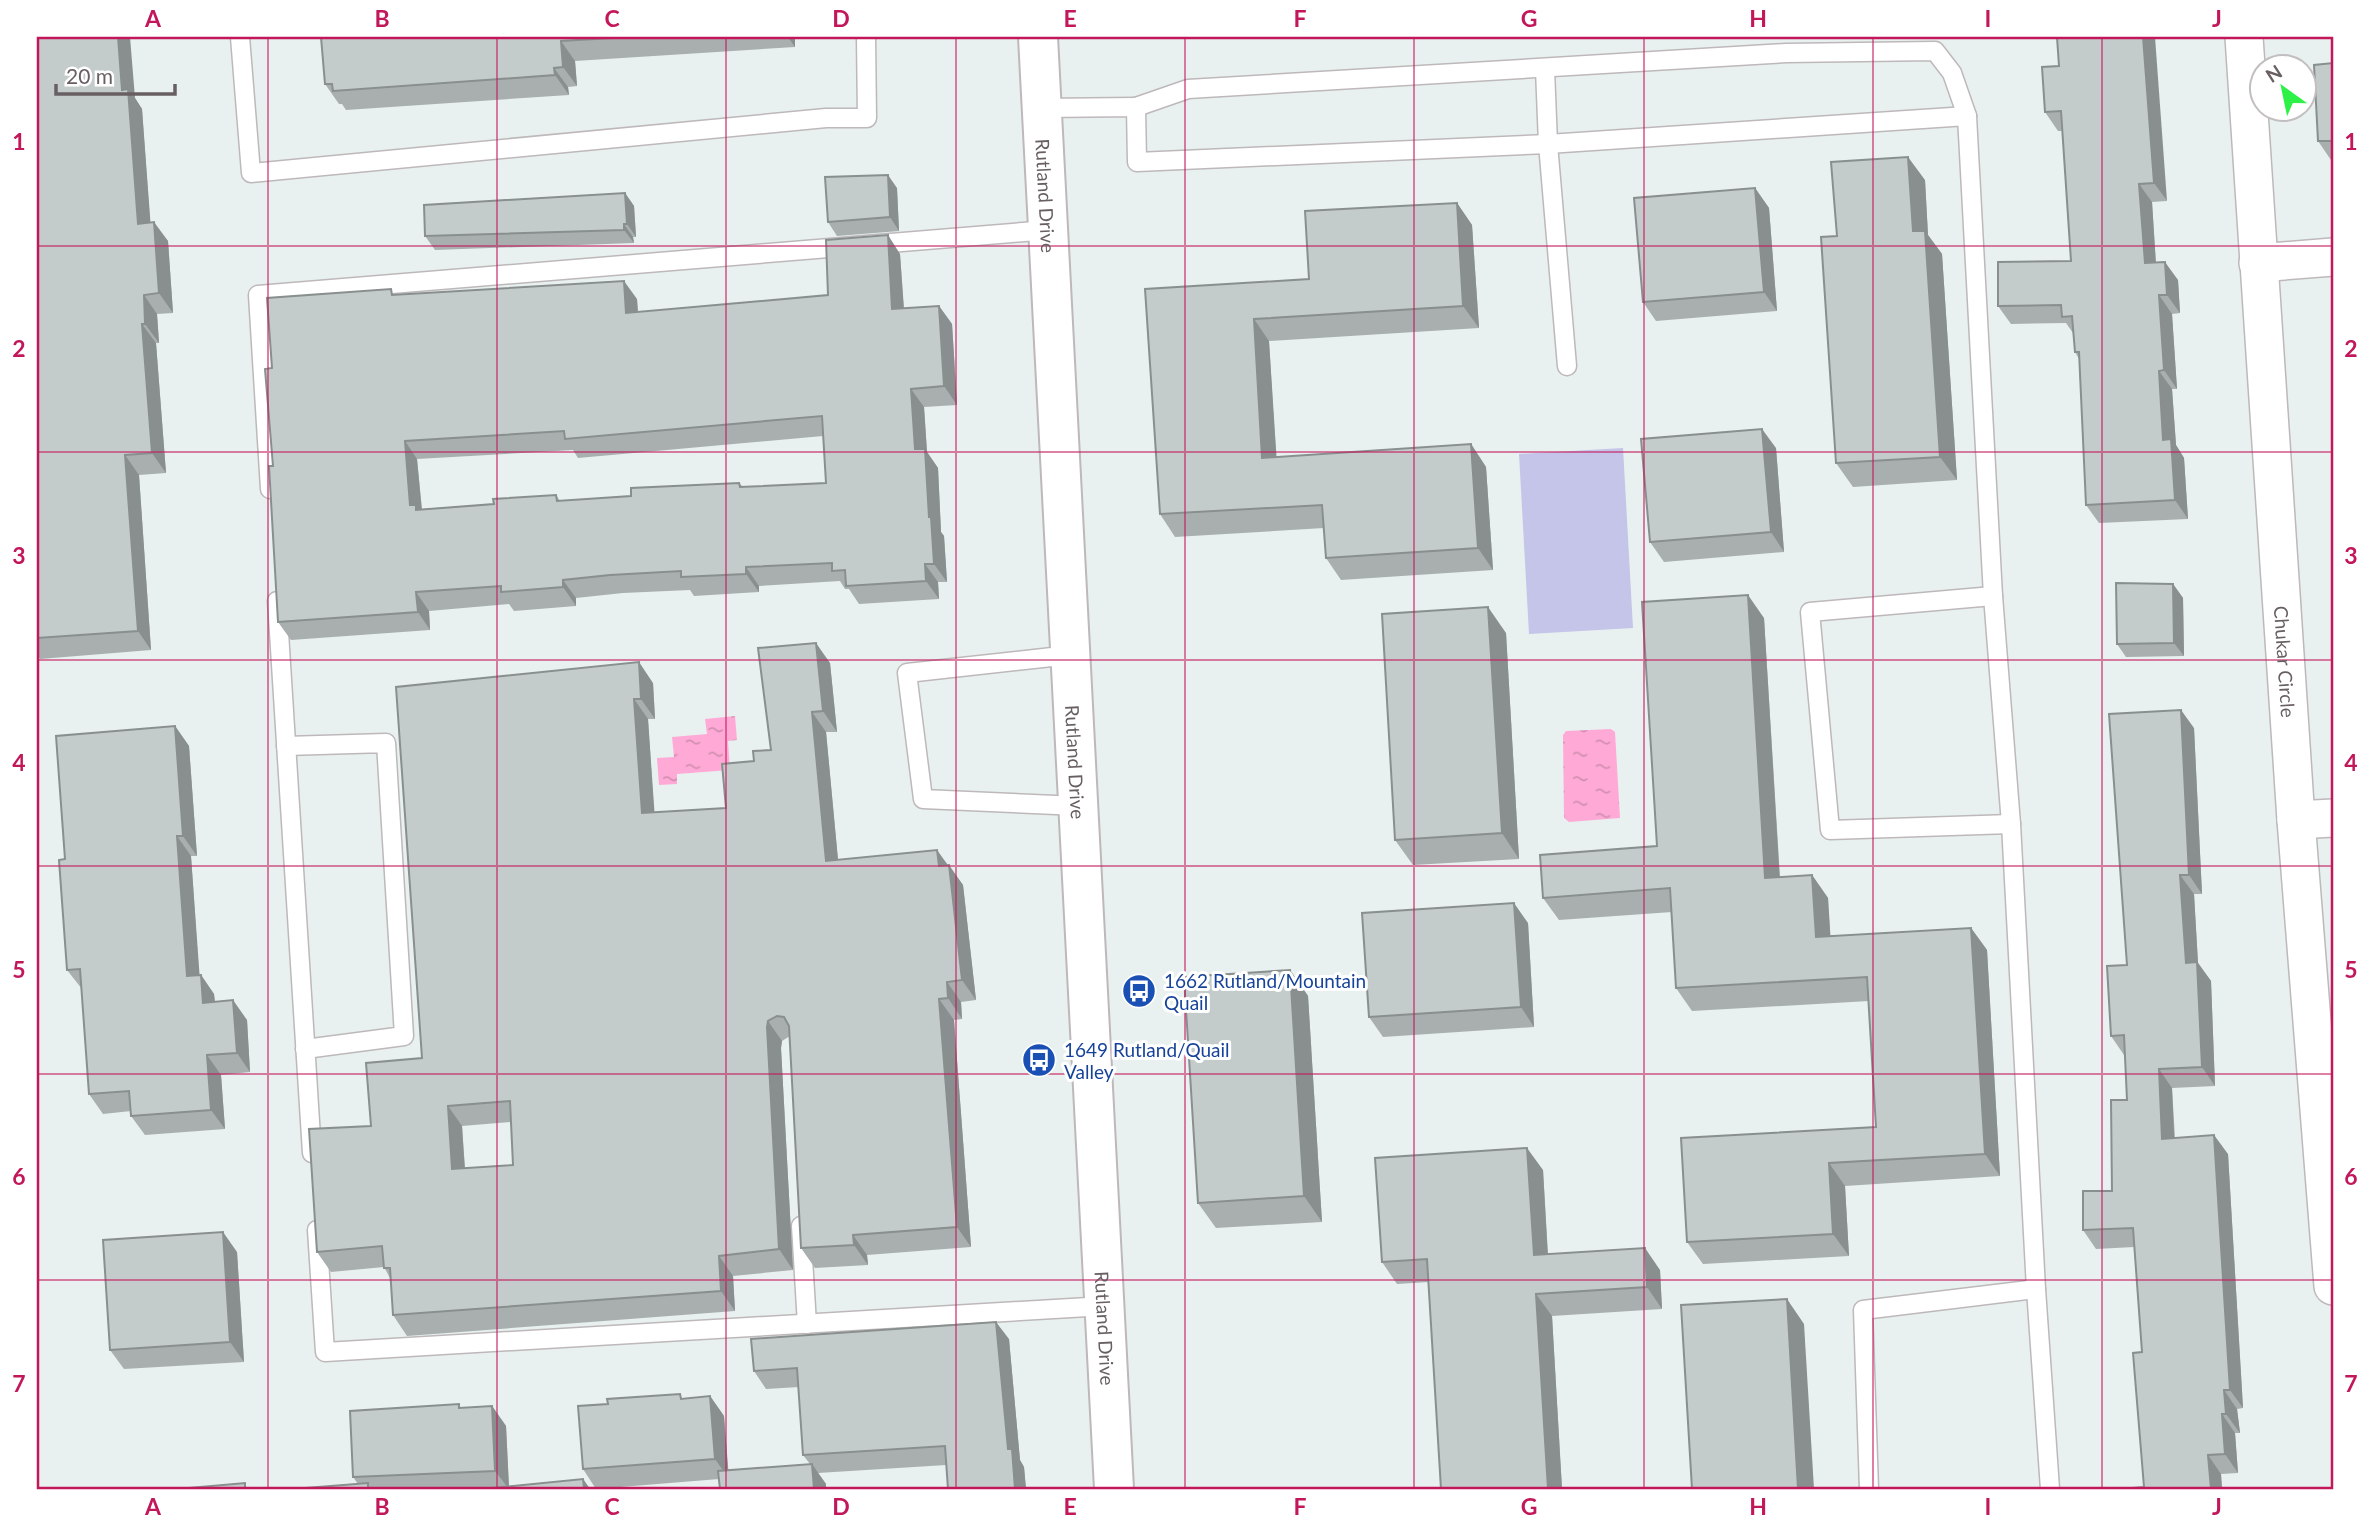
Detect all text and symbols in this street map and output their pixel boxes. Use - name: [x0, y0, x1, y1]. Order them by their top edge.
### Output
- text: A: [144, 4, 162, 32]
- text: B: [374, 4, 390, 32]
- text: C: [604, 4, 620, 32]
- text: D: [832, 4, 850, 32]
- text: E: [1063, 4, 1077, 32]
- text: F: [1293, 4, 1307, 32]
- text: G: [1521, 4, 1537, 32]
- text: H: [1749, 4, 1767, 32]
- text: I: [1985, 4, 1991, 32]
- text: J: [2212, 4, 2222, 32]
- scale bar: [56, 52, 175, 96]
- north arrow: [2248, 52, 2318, 122]
- text: N: [2261, 60, 2286, 87]
- text: 20 m: [66, 63, 113, 88]
- text: 1: [12, 127, 26, 155]
- text: 1: [2344, 127, 2358, 155]
- street label: Rutland Drive: [1032, 138, 1061, 253]
- text: 2: [12, 334, 26, 362]
- text: 2: [2344, 334, 2358, 362]
- text: 3: [12, 541, 26, 569]
- text: 3: [2344, 541, 2358, 569]
- street label: Chukar Circle: [2270, 605, 2301, 718]
- street label: Rutland Drive: [1061, 704, 1090, 820]
- text: 4: [12, 748, 26, 776]
- text: 4: [2344, 748, 2358, 776]
- text: 5: [12, 955, 26, 983]
- text: 5: [2344, 955, 2358, 983]
- place label: 1662 Rutland/Mountain Quail: [1164, 969, 1366, 1014]
- bus stop icon: 1662 Rutland/Mountain Quail: [1120, 972, 1158, 1010]
- place label: 1649 Rutland/Quail Valley: [1064, 1038, 1230, 1083]
- bus stop icon: 1649 Rutland/Quail Valley: [1020, 1041, 1058, 1079]
- text: 6: [12, 1162, 26, 1190]
- text: 6: [2344, 1162, 2358, 1190]
- street label: Rutland Drive: [1091, 1271, 1120, 1386]
- text: 7: [12, 1369, 26, 1397]
- text: 7: [2344, 1369, 2358, 1397]
- text: A: [144, 1492, 162, 1520]
- text: B: [374, 1492, 390, 1520]
- text: C: [604, 1492, 620, 1520]
- text: D: [832, 1492, 850, 1520]
- text: E: [1063, 1492, 1077, 1520]
- text: F: [1293, 1492, 1307, 1520]
- text: G: [1521, 1492, 1537, 1520]
- text: H: [1749, 1492, 1767, 1520]
- text: I: [1985, 1492, 1991, 1520]
- text: J: [2212, 1492, 2222, 1520]

